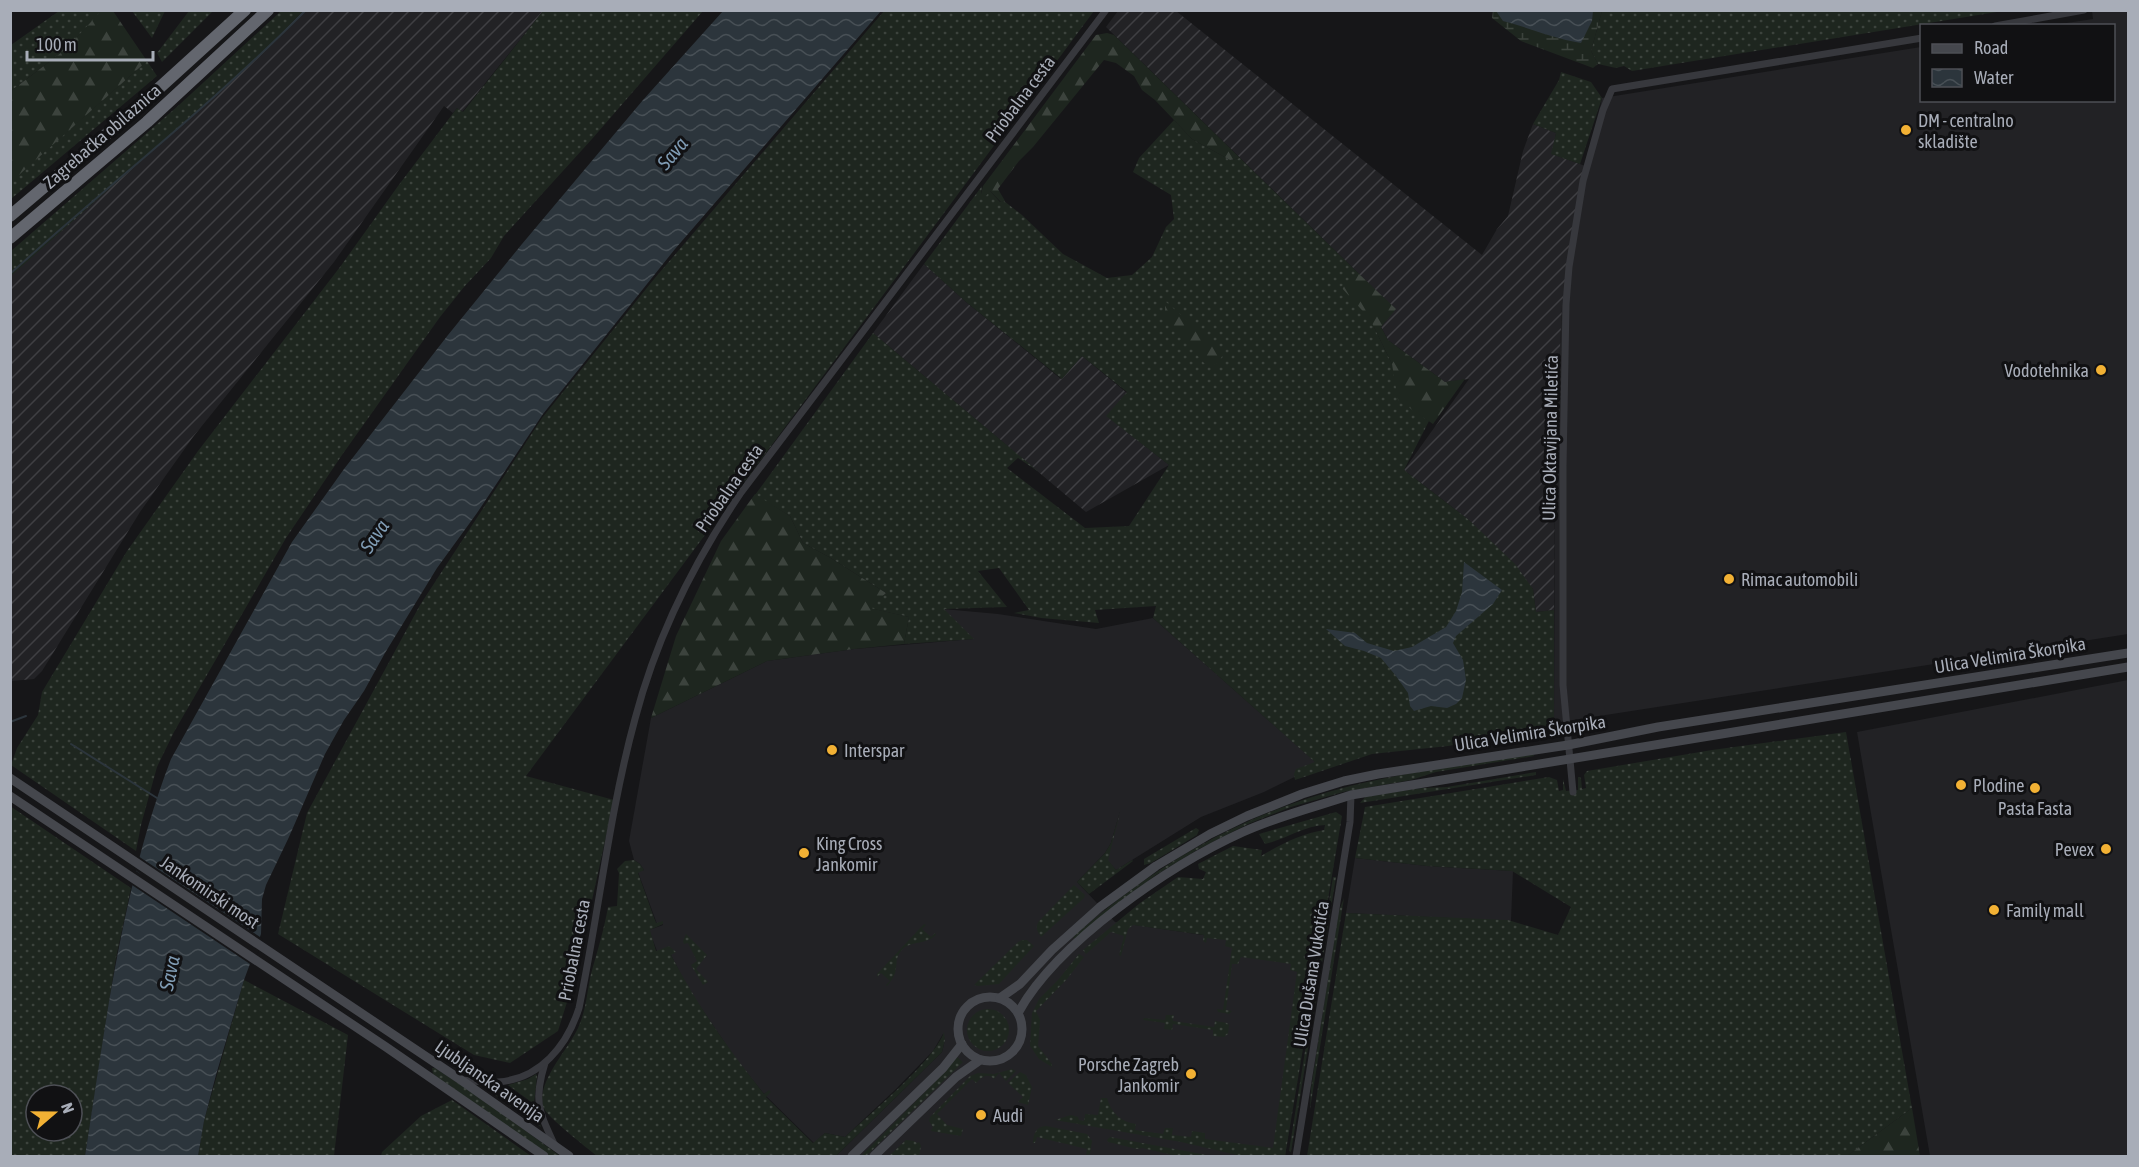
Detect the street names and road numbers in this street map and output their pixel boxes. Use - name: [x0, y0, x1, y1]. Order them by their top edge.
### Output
- street label: Priobalna cesta: [981, 52, 1059, 146]
- street label: Zagrebačka obilaznica: [39, 79, 165, 193]
- street label: Ulica Oktavijana Miletića: [1538, 355, 1562, 521]
- street label: Priobalna cesta: [691, 440, 767, 536]
- street label: Ulica Velimira Škorpika: [1933, 633, 2087, 677]
- street label: Ulica Velimira Škorpika: [1453, 711, 1607, 755]
- street label: Jankomirski most: [157, 851, 263, 933]
- street label: Priobalna cesta: [554, 898, 594, 1002]
- street label: Ulica Dušana Vukotića: [1289, 899, 1333, 1049]
- street label: Ljubljanska avenija: [431, 1036, 549, 1126]

